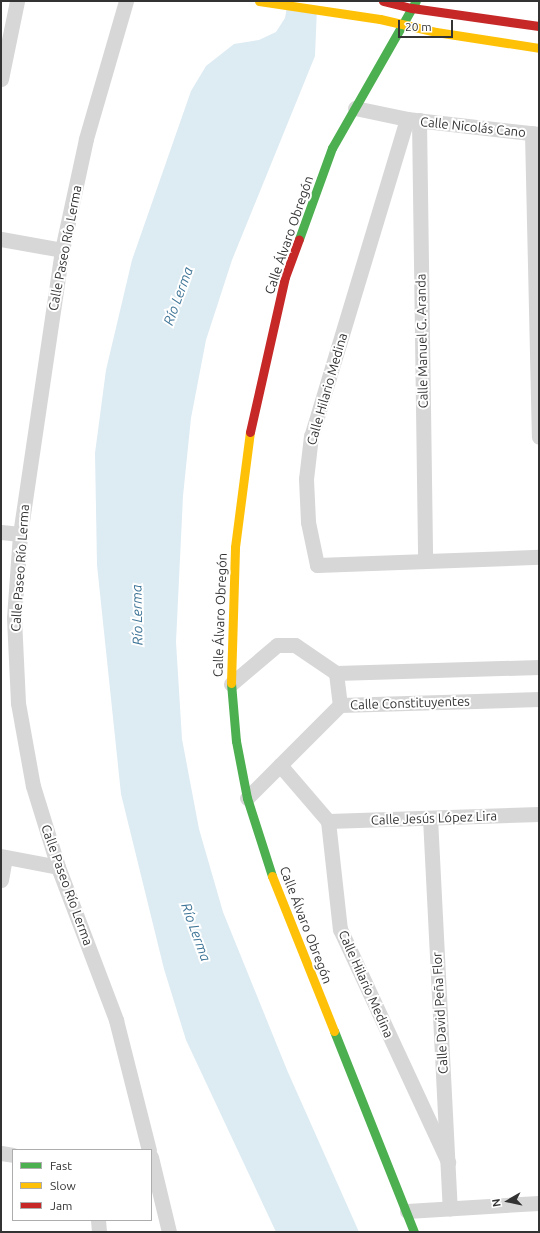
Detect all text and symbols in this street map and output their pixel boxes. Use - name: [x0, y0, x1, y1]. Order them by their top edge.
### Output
- scale bar: [400, 12, 455, 38]
- text: 20 m: [405, 20, 432, 33]
- street label: Calle Nicolás Cano: [419, 114, 527, 140]
- street label: Calle Álvaro Obregón: [261, 174, 317, 296]
- street label: Calle Paseo Río Lerma: [45, 184, 85, 312]
- water label: Río Lerma: [160, 265, 196, 327]
- street label: Calle Manuel G. Aranda: [413, 273, 431, 409]
- street label: Calle Hilario Medina: [304, 331, 350, 447]
- street label: Calle Paseo Río Lerma: [8, 504, 32, 632]
- street label: Calle Álvaro Obregón: [210, 553, 230, 677]
- water label: Río Lerma: [128, 584, 146, 646]
- street label: Calle Constituyentes: [350, 693, 470, 713]
- street label: Calle Jesús López Lira: [371, 808, 497, 828]
- street label: Calle Paseo Río Lerma: [38, 822, 96, 948]
- street label: Calle Álvaro Obregón: [276, 864, 336, 986]
- water label: Río Lerma: [178, 901, 214, 963]
- street label: Calle Hilario Medina: [335, 928, 397, 1040]
- street label: Calle David Peña Flor: [429, 952, 451, 1074]
- legend: [12, 1149, 152, 1221]
- text: Fast: [50, 1159, 72, 1172]
- text: Slow: [50, 1179, 76, 1192]
- north arrow: [488, 1181, 528, 1221]
- text: N: [490, 1198, 503, 1208]
- text: Jam: [50, 1199, 72, 1212]

